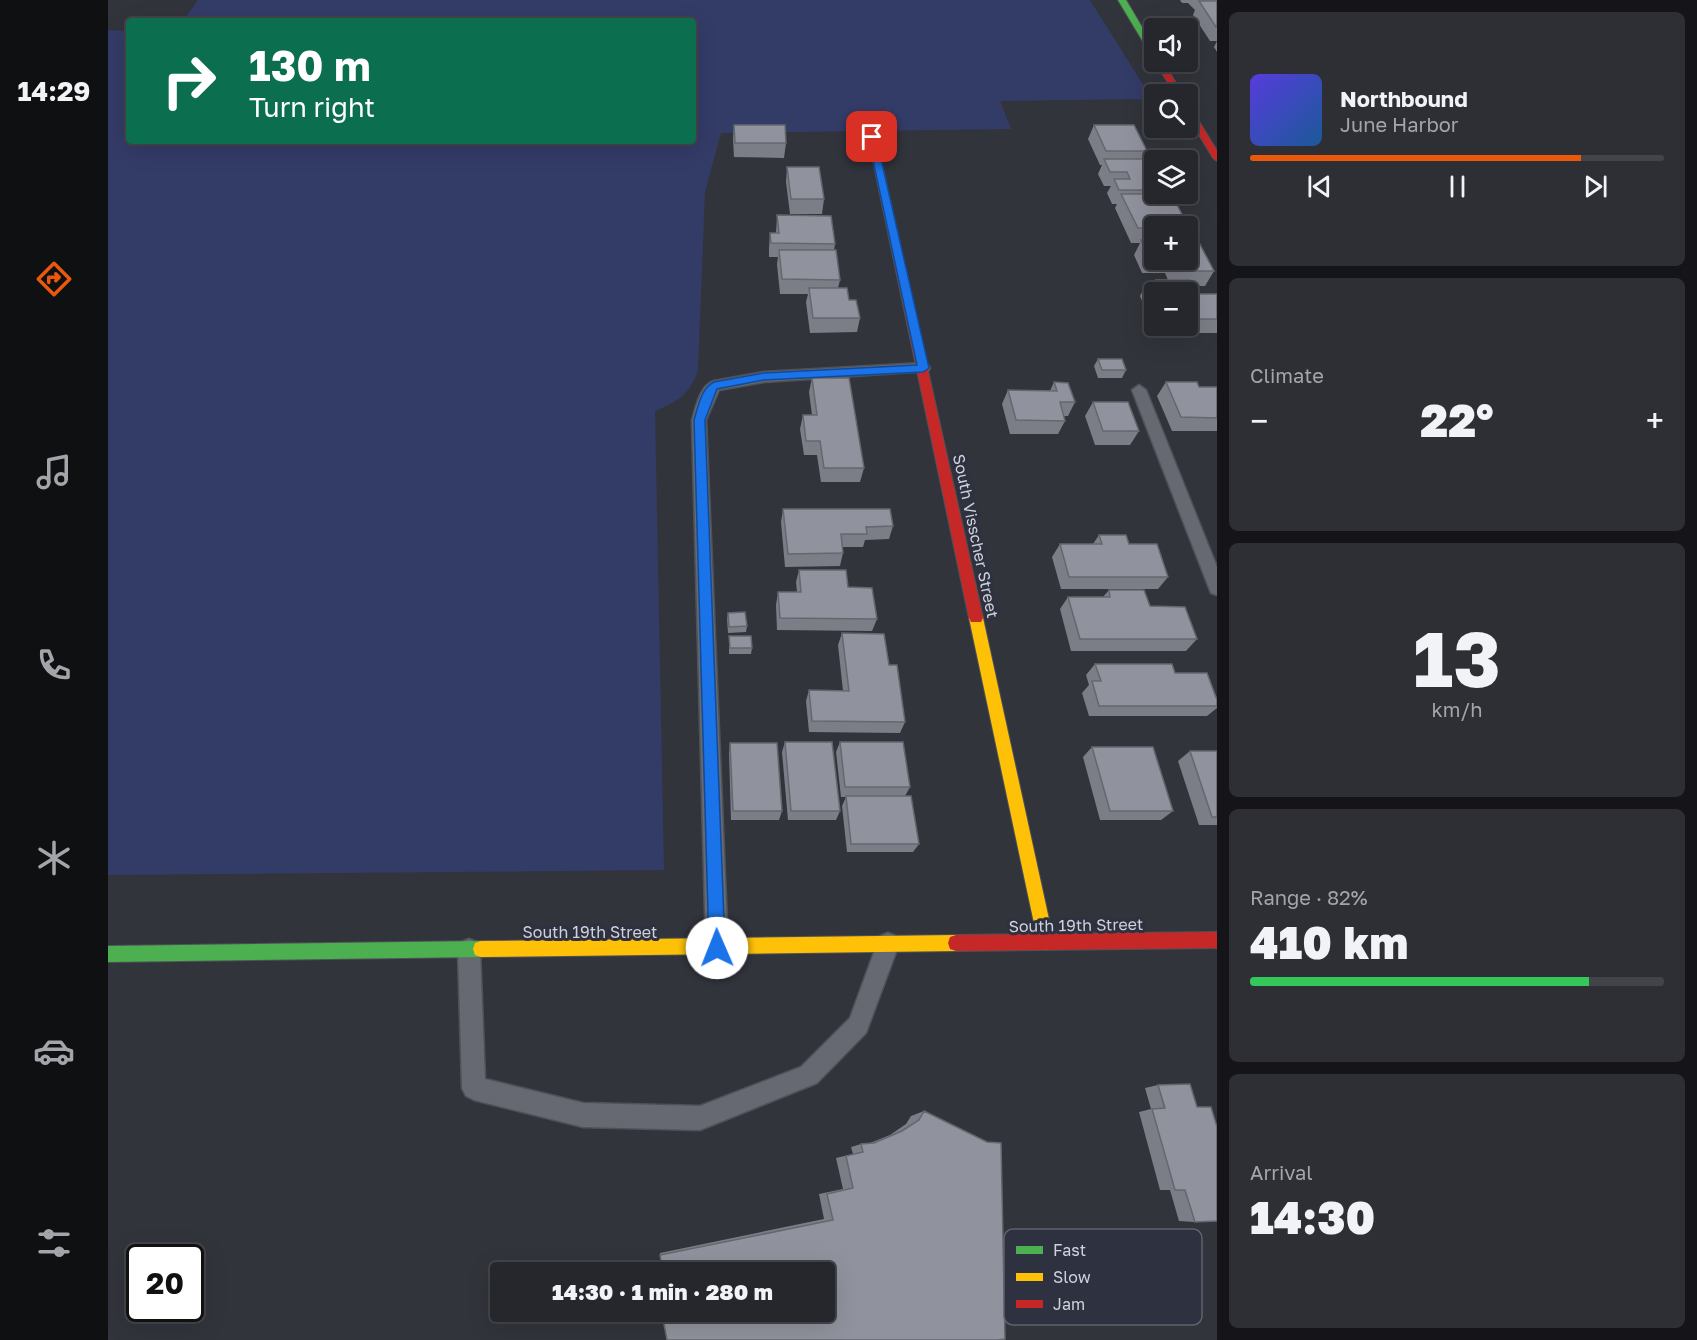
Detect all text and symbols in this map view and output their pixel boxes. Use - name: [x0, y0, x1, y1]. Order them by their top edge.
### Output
- map controls: [1144, 18, 1198, 336]
- button: sound: [1144, 18, 1198, 72]
- text: 130 m: [249, 40, 371, 90]
- icon: right: [150, 42, 228, 120]
- text: 14:29: [17, 75, 91, 107]
- button: search: [1144, 84, 1198, 138]
- text: Northbound: [1340, 85, 1468, 112]
- text: Turn right: [249, 91, 375, 123]
- pin: [846, 111, 897, 162]
- text: June Harbor: [1340, 112, 1459, 136]
- icon: arrive: [855, 120, 888, 153]
- button: layers: [1144, 150, 1198, 204]
- icon: previous: [1303, 170, 1336, 203]
- icon: pause: [1441, 170, 1474, 203]
- icon: next: [1579, 170, 1612, 203]
- button: +: [1144, 216, 1198, 270]
- icon: directions: [33, 258, 75, 300]
- button: −: [1144, 282, 1198, 336]
- text: Climate: [1250, 363, 1324, 387]
- text: 22°: [1420, 393, 1494, 447]
- text: −: [1250, 401, 1268, 440]
- text: +: [1646, 401, 1664, 440]
- icon: music: [33, 451, 75, 493]
- street label: South Visscher Street: [949, 452, 1003, 620]
- text: 13: [1413, 611, 1501, 704]
- icon: phone: [33, 644, 75, 686]
- text: km/h: [1432, 697, 1482, 721]
- icon: climate: [33, 837, 75, 879]
- text: Range · 82%: [1250, 885, 1368, 909]
- street label: South 19th Street: [1008, 914, 1144, 936]
- text: 410 km: [1250, 915, 1408, 969]
- position arrow: [685, 916, 749, 980]
- street label: South 19th Street: [523, 922, 657, 942]
- icon: car: [33, 1030, 75, 1072]
- text: Arrival: [1250, 1160, 1313, 1184]
- text: 14:30: [1250, 1190, 1375, 1244]
- icon: filters: [33, 1222, 75, 1264]
- legend: [1004, 1229, 1202, 1325]
- text: Fast: [1053, 1240, 1086, 1260]
- speed limit sign: 20: [126, 1244, 204, 1322]
- text: Slow: [1053, 1267, 1091, 1287]
- text: 14:30 · 1 min · 280 m: [552, 1278, 773, 1305]
- text: Jam: [1053, 1294, 1085, 1314]

